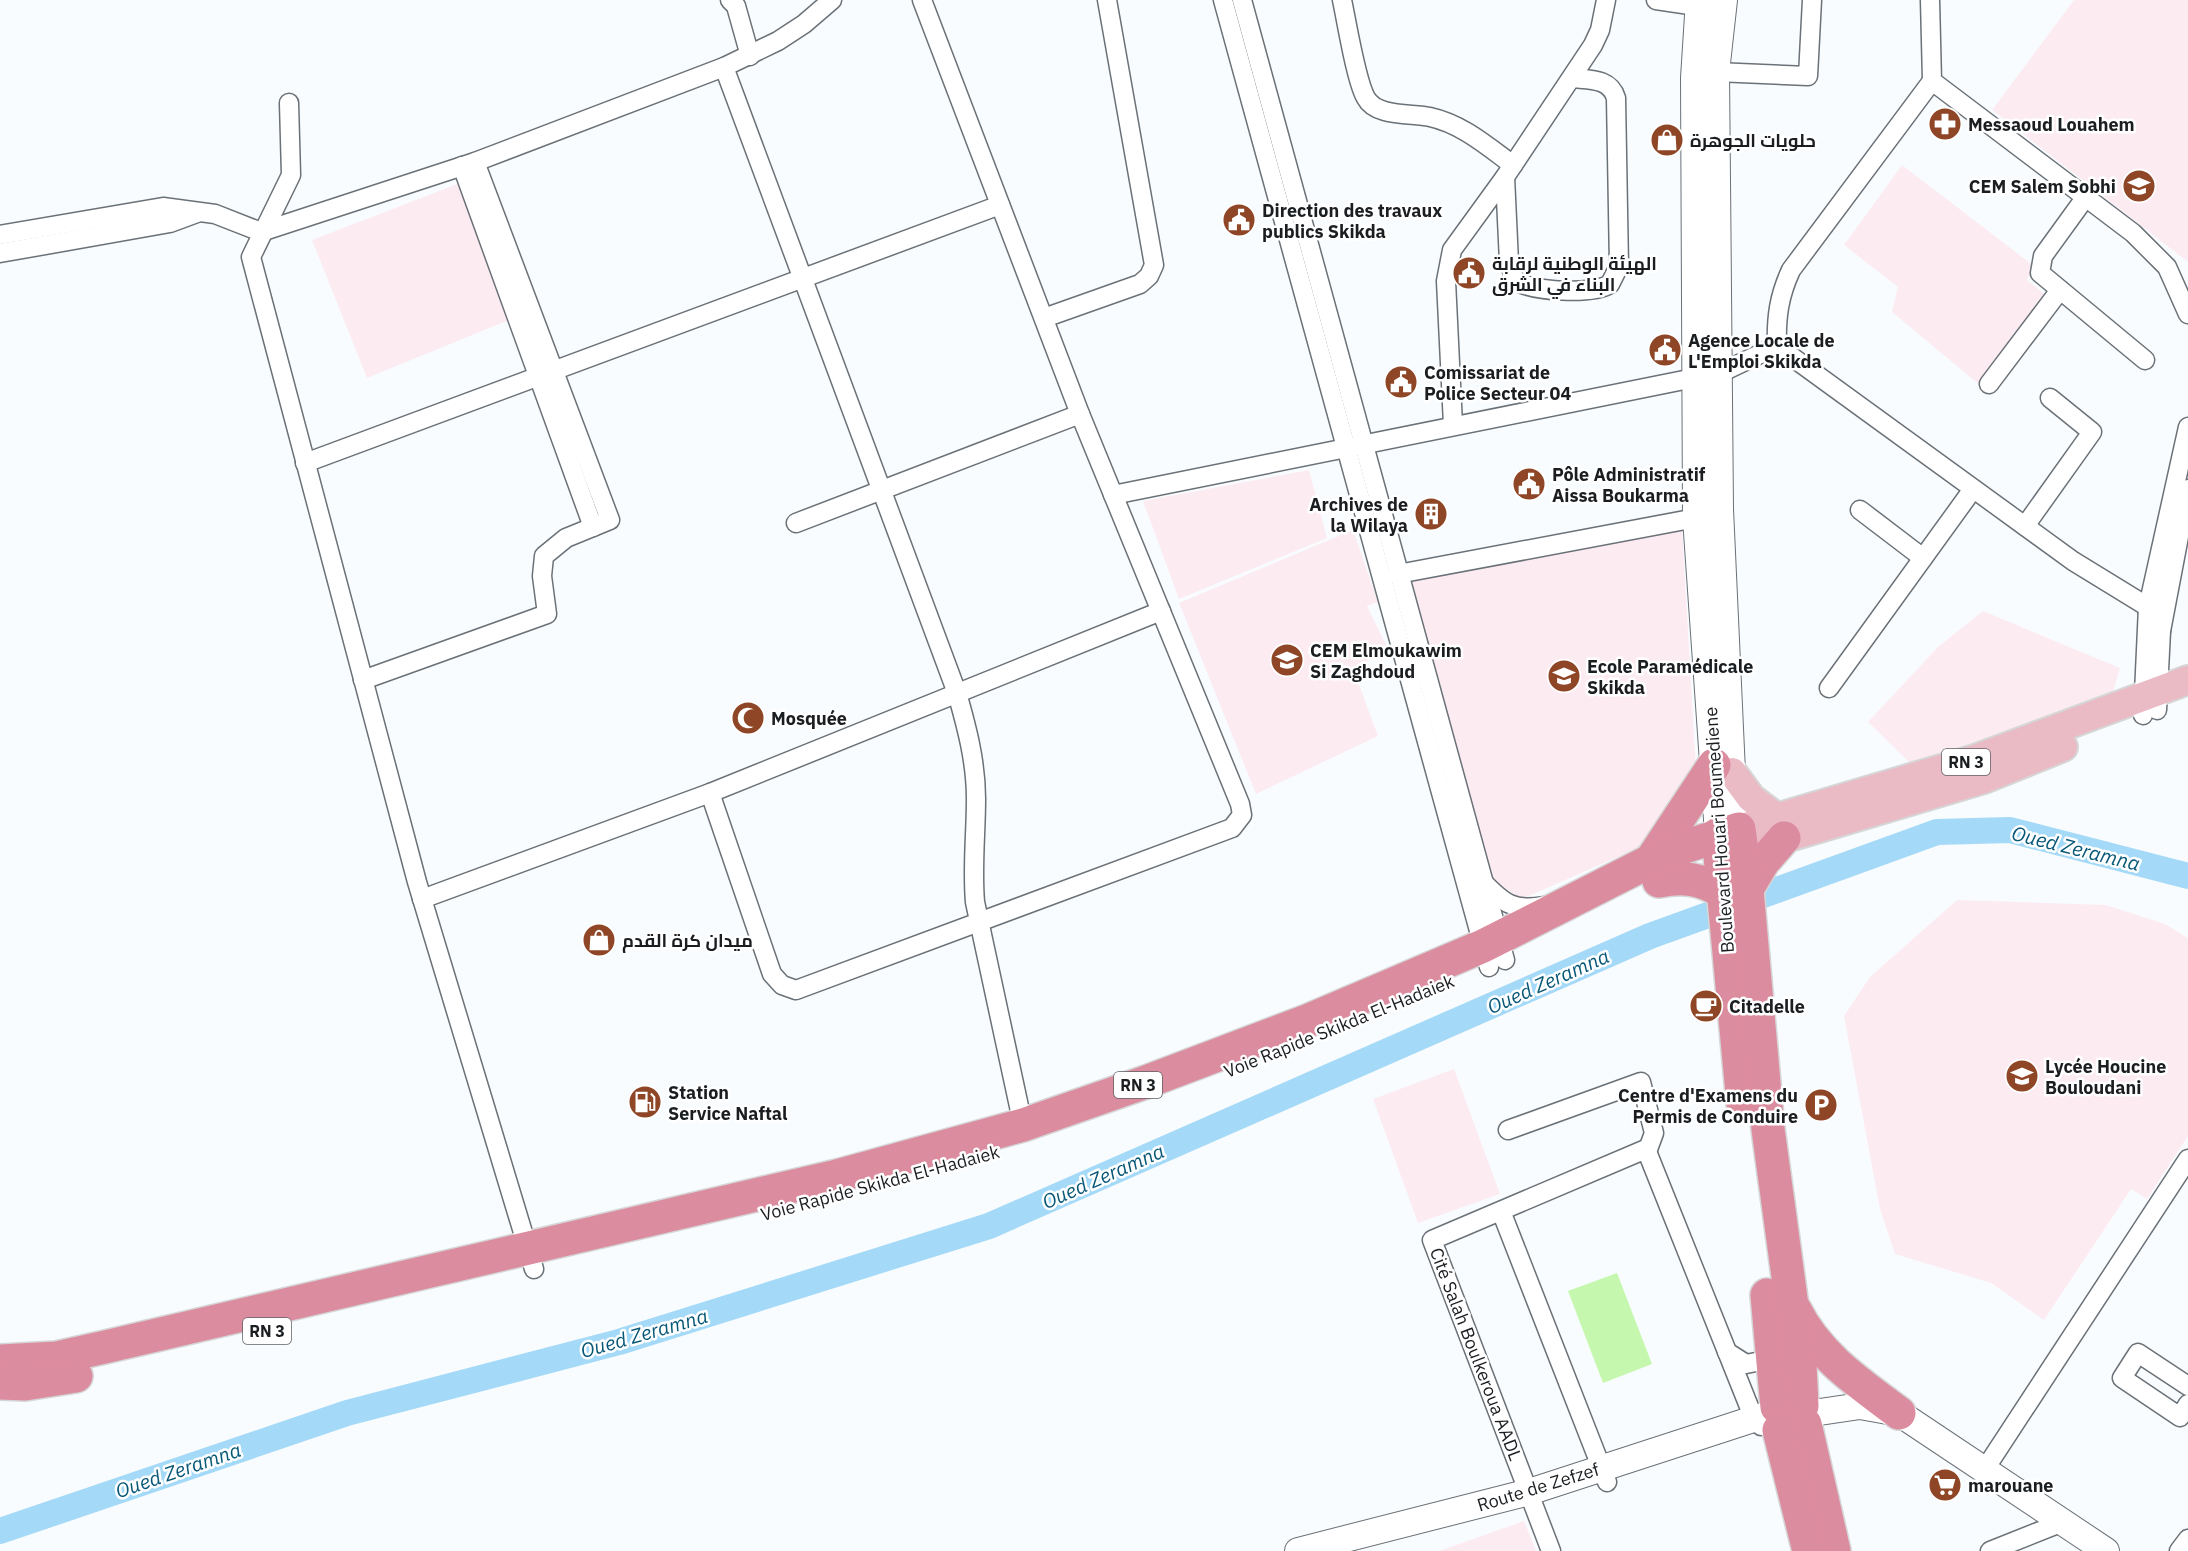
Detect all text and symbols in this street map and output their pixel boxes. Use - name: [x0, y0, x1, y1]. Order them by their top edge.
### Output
- pharmacy icon: Messaoud Louahem: [1927, 106, 1963, 142]
- place label: Messaoud Louahem: [1968, 113, 2135, 136]
- shop icon: حلويات الجوهرة: [1649, 122, 1685, 158]
- place label: حلويات الجوهرة: [1690, 129, 1816, 152]
- school or university icon: CEM Salem Sobhi: [2121, 168, 2157, 204]
- place label: CEM Salem Sobhi: [1969, 175, 2116, 198]
- place label: Direction des travaux publics Skikda: [1262, 199, 1442, 243]
- public building icon: Direction des travaux publics Skikda: [1221, 202, 1257, 238]
- place label: الهيئة الوطنية لرقابة البناء في الشرق: [1492, 252, 1657, 300]
- public building icon: الهيئة الوطنية لرقابة البناء في الشرق: [1451, 255, 1487, 291]
- place label: Agence Locale de L'Emploi Skikda: [1688, 329, 1835, 373]
- public building icon: Agence Locale de L'Emploi Skikda: [1647, 332, 1683, 368]
- place label: Comissariat de Police Secteur 04: [1424, 361, 1571, 405]
- public building icon: Comissariat de Police Secteur 04: [1383, 364, 1419, 400]
- place label: Pôle Administratif Aissa Boukarma: [1552, 463, 1706, 507]
- public building icon: Pôle Administratif Aissa Boukarma: [1511, 466, 1547, 502]
- place label: Archives de la Wilaya: [1309, 493, 1408, 537]
- building icon: Archives de la Wilaya: [1413, 496, 1449, 532]
- place label: CEM Elmoukawim Si Zaghdoud: [1310, 639, 1462, 683]
- school or university icon: CEM Elmoukawim Si Zaghdoud: [1269, 642, 1305, 678]
- place label: Ecole Paramédicale Skikda: [1587, 655, 1753, 699]
- school or university icon: Ecole Paramédicale Skikda: [1546, 658, 1582, 694]
- mosque icon: Mosquée: [730, 700, 766, 736]
- street label: Boulevard Houari Boumediene: [1699, 706, 1739, 954]
- place label: Mosquée: [771, 707, 847, 730]
- road number: RN 3: [1942, 749, 1990, 775]
- water label: Oued Zeramna: [2009, 819, 2143, 877]
- shop icon: ميدان كرة القدم: [581, 922, 617, 958]
- place label: ميدان كرة القدم: [622, 929, 753, 953]
- water label: Oued Zeramna: [1483, 942, 1613, 1020]
- street label: Voie Rapide Skikda El-Hadaiek: [1221, 969, 1458, 1083]
- cafe icon: Citadelle: [1688, 988, 1724, 1024]
- place label: Citadelle: [1729, 995, 1805, 1018]
- place label: Lycée Houcine Bouloudani: [2045, 1055, 2166, 1099]
- school or university icon: Lycée Houcine Bouloudani: [2004, 1058, 2040, 1094]
- road number: RN 3: [1114, 1072, 1162, 1098]
- place label: Station Service Naftal: [668, 1081, 788, 1125]
- fuel station icon: Station Service Naftal: [627, 1084, 663, 1120]
- place label: Centre d'Examens du Permis de Conduire: [1618, 1084, 1798, 1128]
- parking icon: Centre d'Examens du Permis de Conduire: [1803, 1087, 1839, 1123]
- water label: Oued Zeramna: [1038, 1137, 1168, 1215]
- street label: Voie Rapide Skikda El-Hadaiek: [758, 1140, 1002, 1226]
- street label: Cité Salah Boulkeroua AADL: [1425, 1244, 1527, 1464]
- water label: Oued Zeramna: [577, 1302, 711, 1364]
- road number: RN 3: [243, 1318, 291, 1344]
- water label: Oued Zeramna: [112, 1436, 244, 1504]
- street label: Route de Zefzef: [1474, 1457, 1602, 1516]
- supermarket icon: marouane: [1927, 1467, 1963, 1503]
- place label: marouane: [1968, 1474, 2053, 1497]

